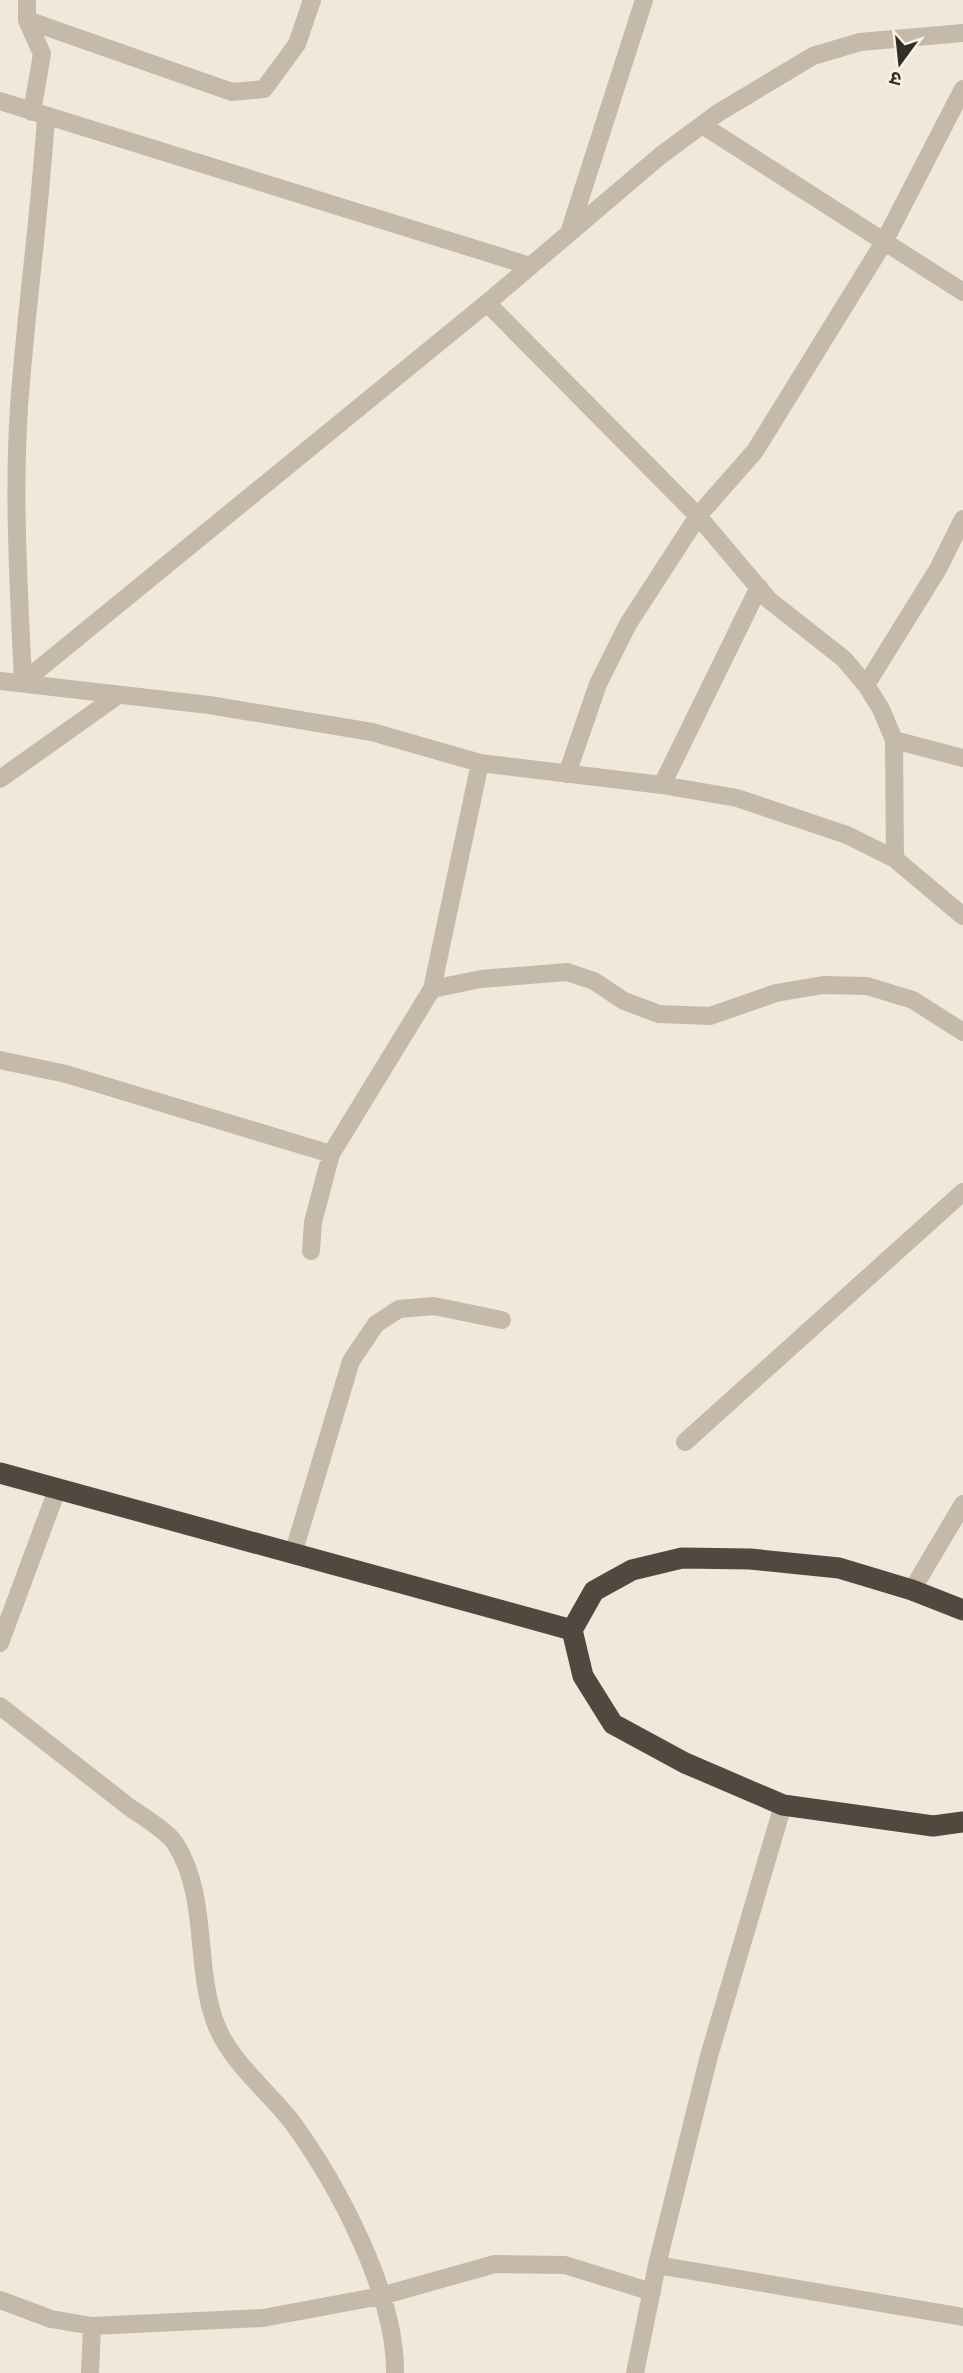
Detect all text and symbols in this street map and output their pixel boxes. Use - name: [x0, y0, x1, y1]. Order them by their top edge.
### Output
- north arrow: [865, 28, 935, 98]
- text: उ: [887, 66, 904, 91]

